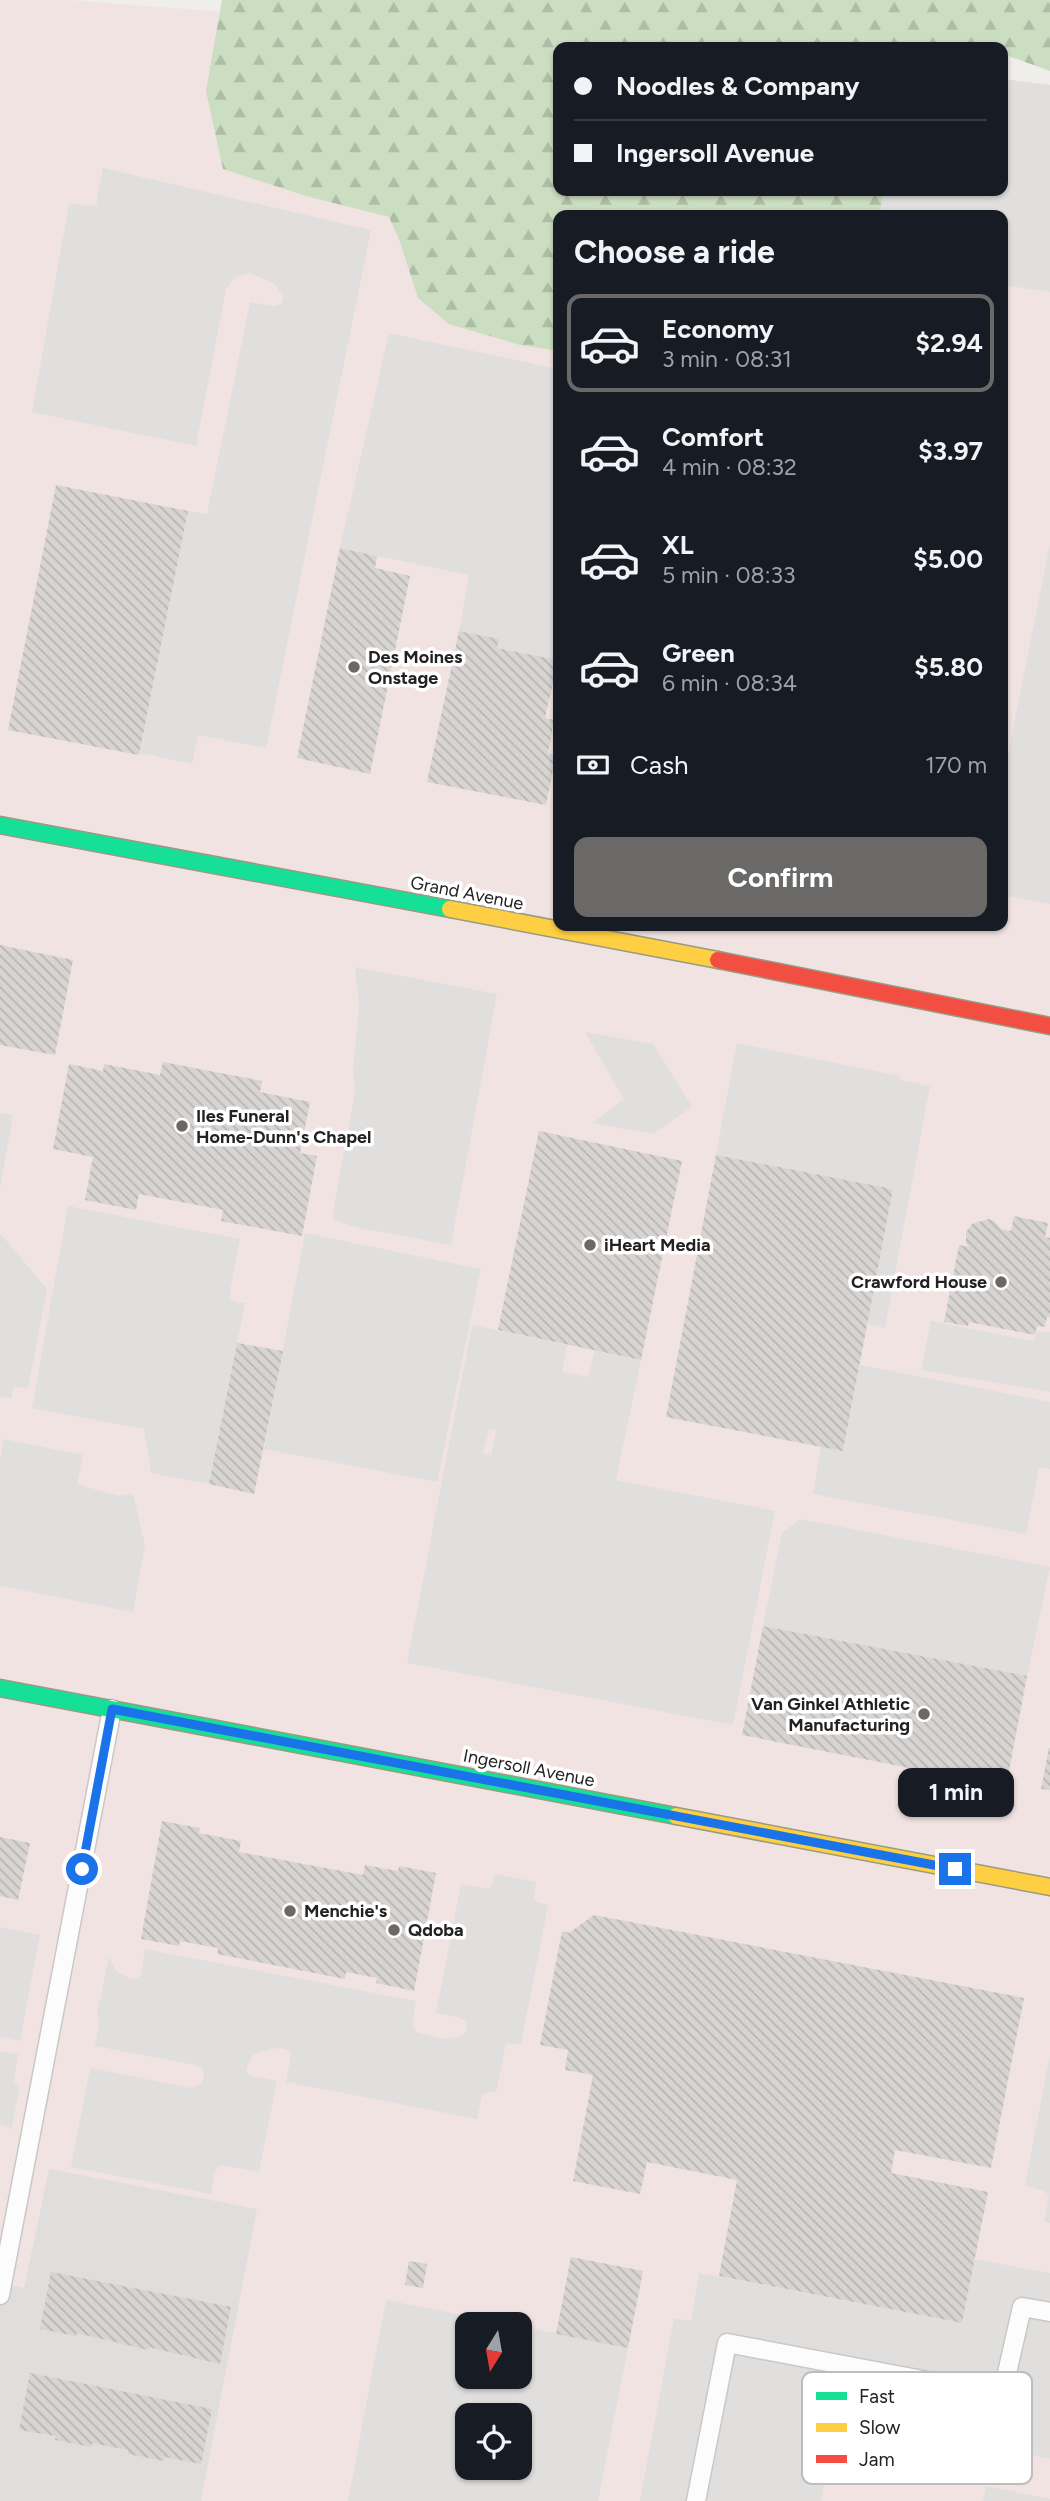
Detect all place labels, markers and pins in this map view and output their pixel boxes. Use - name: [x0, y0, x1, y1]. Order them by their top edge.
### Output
- place label: Des Moines Onstage: [368, 646, 463, 689]
- marker: Des Moines Onstage: [346, 659, 362, 675]
- place label: Iles Funeral Home-Dunn's Chapel: [196, 1105, 371, 1148]
- marker: Iles Funeral Home-Dunn's Chapel: [174, 1118, 190, 1134]
- place label: iHeart Media: [604, 1234, 711, 1256]
- marker: iHeart Media: [582, 1237, 598, 1253]
- place label: Crawford House: [851, 1271, 987, 1293]
- marker: Crawford House: [993, 1274, 1009, 1290]
- place label: Van Ginkel Athletic Manufacturing: [751, 1693, 910, 1736]
- marker: Van Ginkel Athletic Manufacturing: [916, 1706, 932, 1722]
- place label: Menchie's: [304, 1900, 388, 1922]
- marker: Menchie's: [282, 1903, 298, 1919]
- place label: Qdoba: [408, 1919, 464, 1941]
- marker: Qdoba: [386, 1922, 402, 1938]

